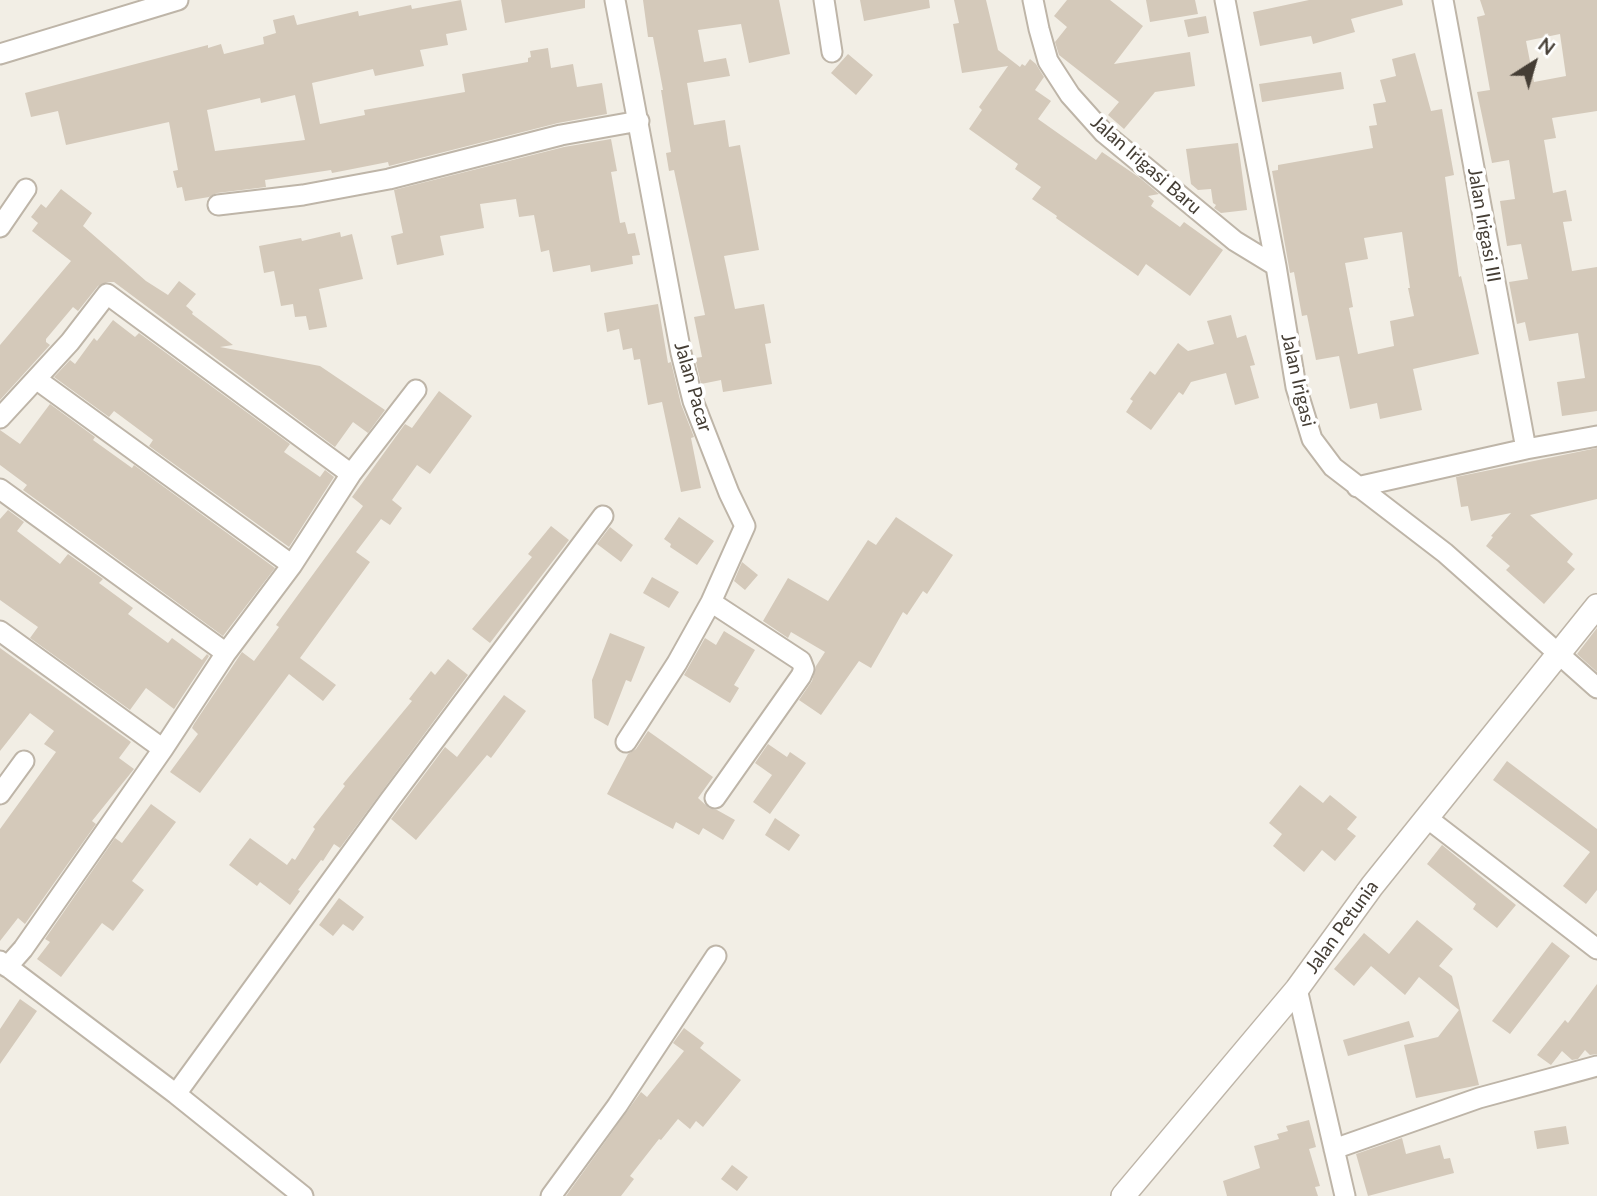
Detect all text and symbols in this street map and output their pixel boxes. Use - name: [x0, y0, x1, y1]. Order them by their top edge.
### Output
- north arrow: [1499, 28, 1569, 98]
- text: N: [1534, 32, 1560, 59]
- street label: Jalan Irigasi Baru: [1086, 111, 1206, 219]
- street label: Jalan Irigasi III: [1463, 166, 1505, 284]
- street label: Jalan Irigasi: [1276, 331, 1320, 429]
- street label: Jalan Pacar: [669, 339, 717, 435]
- street label: Jalan Petunia: [1301, 876, 1383, 978]

